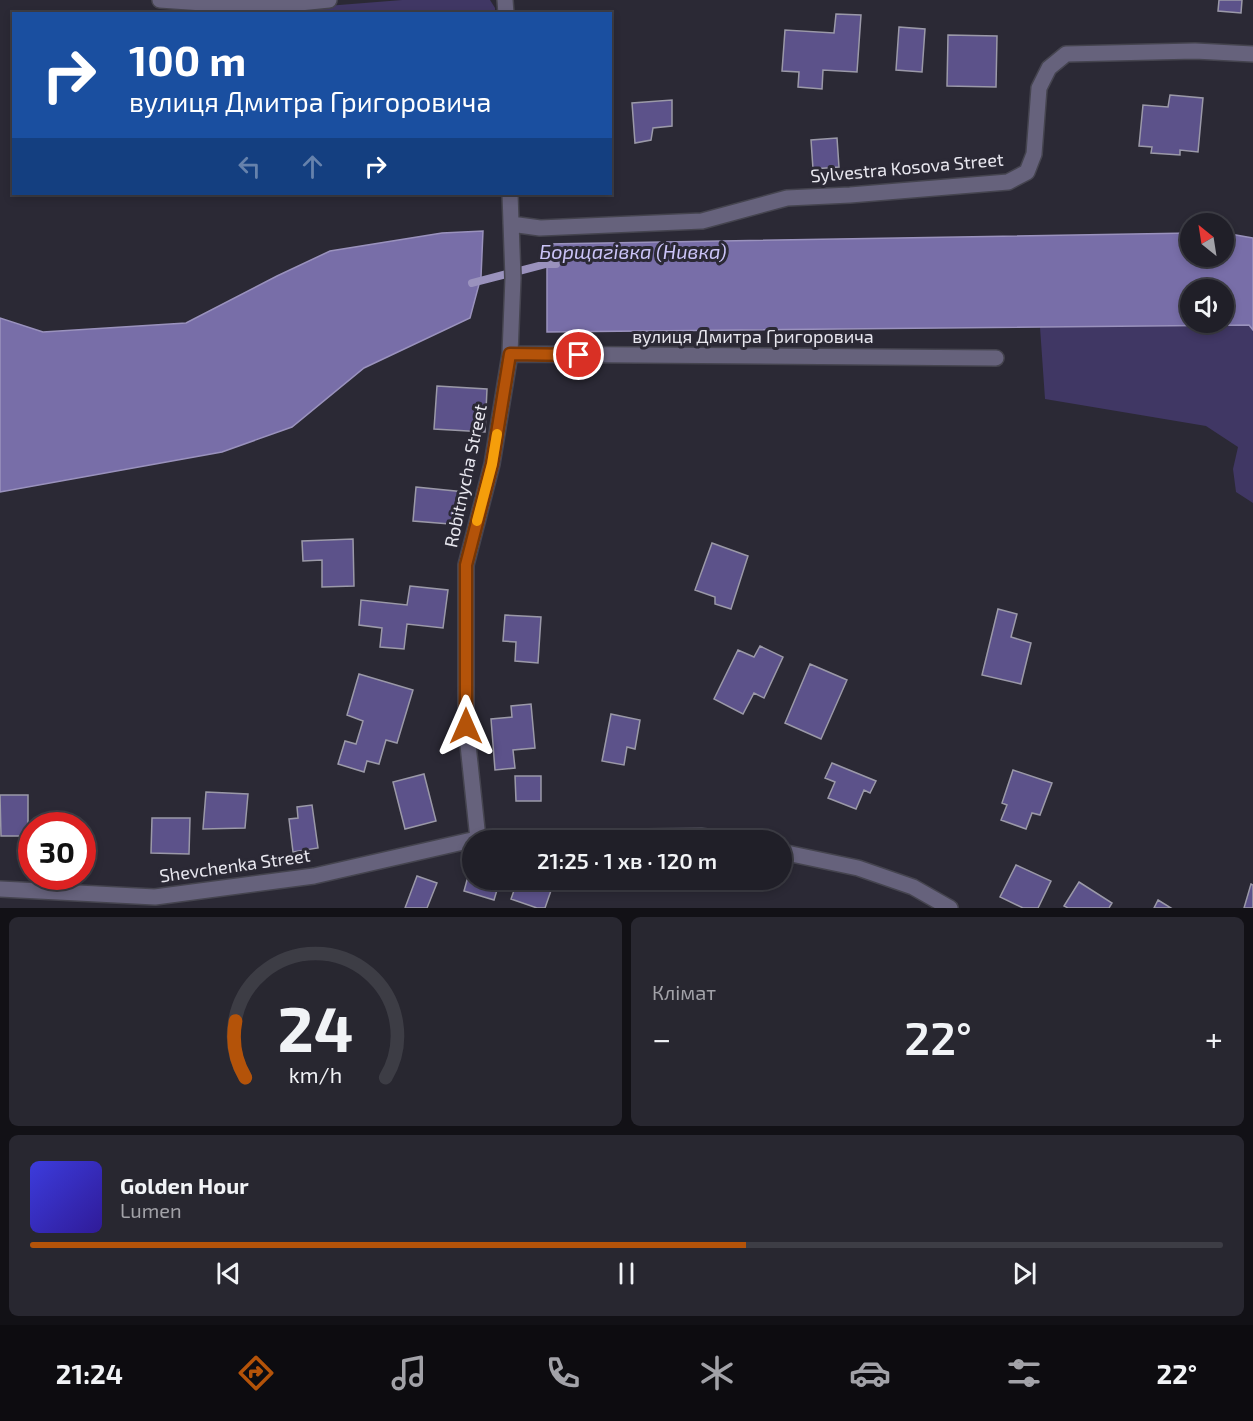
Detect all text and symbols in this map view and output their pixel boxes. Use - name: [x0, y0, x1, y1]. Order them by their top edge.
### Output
- text: 100 m: [129, 34, 246, 84]
- icon: right: [30, 36, 108, 114]
- text: вулиця Дмитра Григоровича: [129, 85, 491, 117]
- street label: Sylvestra Kosova Street: [809, 148, 1005, 186]
- icon: left: [233, 150, 266, 183]
- icon: ahead: [296, 150, 329, 183]
- icon: right: [359, 150, 392, 183]
- north arrow: [1180, 213, 1234, 267]
- map controls: [1180, 213, 1234, 333]
- water label: Борщагівка (Нивка): [539, 239, 727, 263]
- button: sound: [1180, 279, 1234, 333]
- street label: вулиця Дмитра Григоровича: [632, 325, 874, 347]
- pin: [553, 329, 604, 380]
- icon: arrive: [562, 338, 595, 371]
- street label: Robitnycha Street: [439, 402, 491, 549]
- position arrow: [434, 694, 498, 758]
- speed limit sign: 30: [18, 812, 96, 890]
- street label: Shevchenka Street: [158, 844, 312, 886]
- text: 21:25 · 1 хв · 120 m: [537, 847, 717, 873]
- text: Клімат: [652, 980, 716, 1004]
- text: 24: [277, 990, 353, 1065]
- text: 22°: [904, 1010, 972, 1064]
- text: −: [652, 1018, 671, 1058]
- text: +: [1205, 1018, 1223, 1058]
- text: km/h: [289, 1063, 342, 1088]
- text: Golden Hour: [120, 1172, 249, 1198]
- text: Lumen: [120, 1198, 182, 1222]
- icon: previous: [212, 1257, 245, 1290]
- icon: pause: [610, 1257, 643, 1290]
- icon: next: [1008, 1257, 1041, 1290]
- icon: directions: [235, 1352, 277, 1394]
- icon: music: [388, 1352, 430, 1394]
- icon: phone: [542, 1352, 584, 1394]
- icon: climate: [696, 1352, 738, 1394]
- icon: car: [849, 1352, 891, 1394]
- icon: filters: [1003, 1352, 1045, 1394]
- text: 21:24: [56, 1357, 123, 1389]
- text: 22°: [1156, 1357, 1197, 1389]

